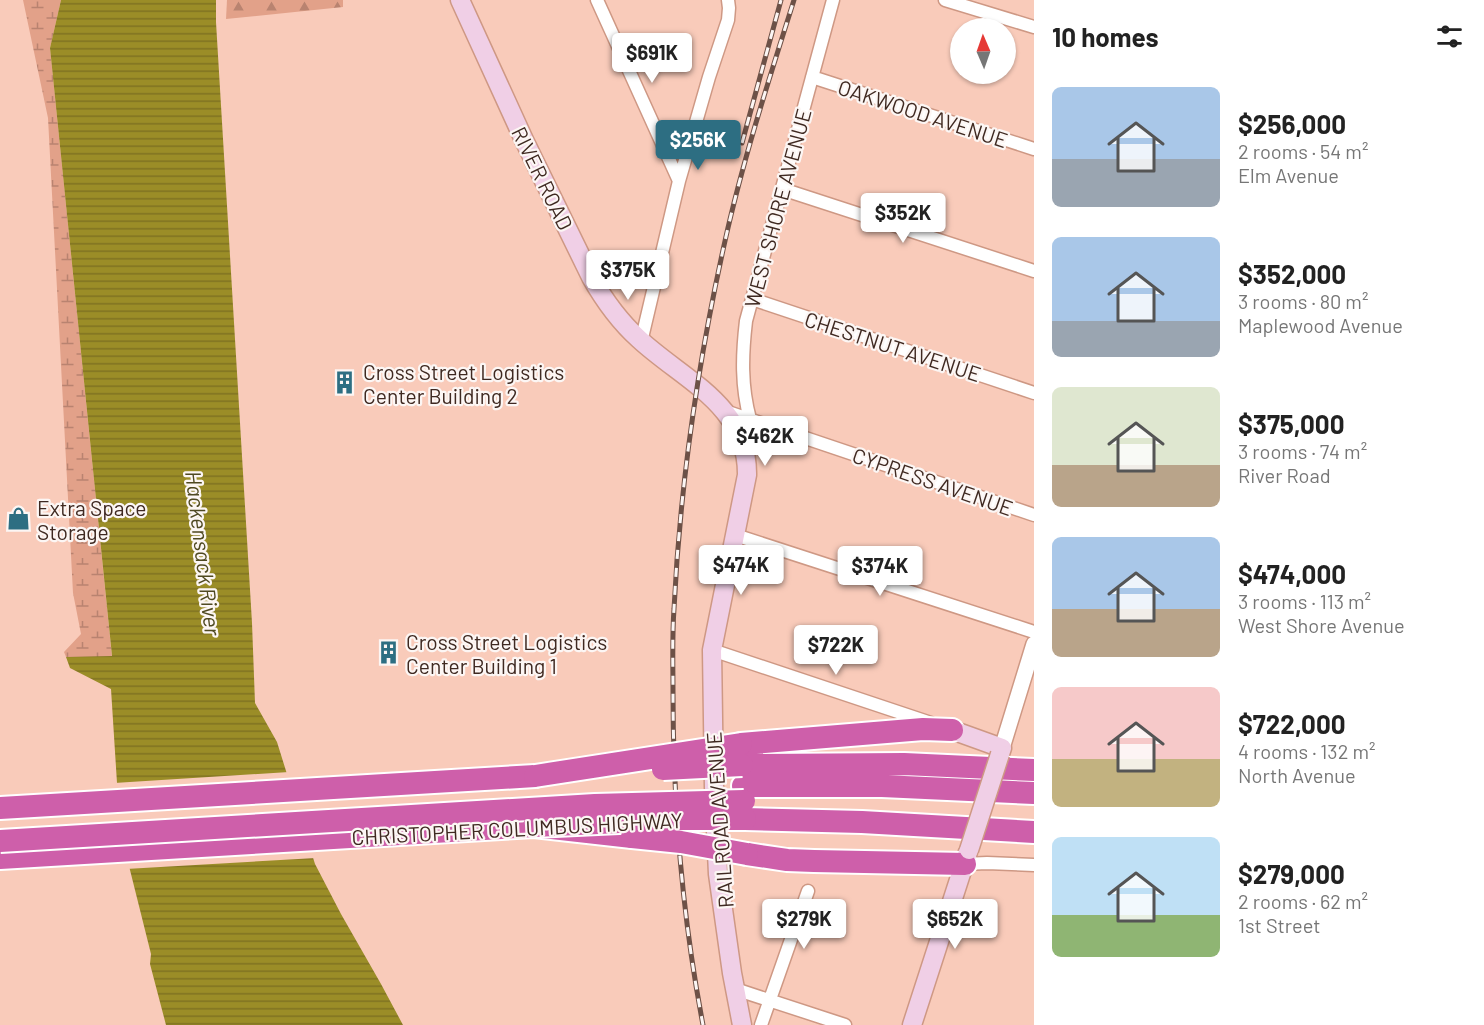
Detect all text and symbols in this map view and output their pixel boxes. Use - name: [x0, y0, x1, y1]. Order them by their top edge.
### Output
- north arrow: [950, 18, 1016, 84]
- map controls: [950, 18, 1016, 84]
- icon: filters: [1433, 20, 1466, 53]
- text: 10 homes: [1052, 21, 1159, 52]
- pin: $691K: [610, 33, 694, 84]
- text: $691K: [626, 40, 678, 64]
- street label: OAKWOOD AVENUE: [835, 74, 1011, 152]
- street label: WEST SHORE AVENUE: [738, 106, 816, 310]
- text: $256,000: [1238, 108, 1346, 139]
- icon: home: [1100, 111, 1172, 183]
- pin: $256K: [656, 120, 740, 171]
- street label: RIVER ROAD: [507, 122, 579, 234]
- text: $256K: [670, 127, 726, 151]
- text: 2 rooms · 54 m²: [1238, 139, 1368, 163]
- text: Elm Avenue: [1238, 163, 1339, 187]
- pin: $352K: [861, 193, 945, 244]
- text: $352K: [875, 200, 931, 224]
- pin: $375K: [586, 250, 670, 301]
- text: $375K: [600, 257, 656, 281]
- text: $352,000: [1238, 258, 1346, 289]
- icon: home: [1100, 261, 1172, 333]
- text: 3 rooms · 80 m²: [1238, 289, 1368, 313]
- street label: CHESTNUT AVENUE: [802, 306, 984, 386]
- text: Maplewood Avenue: [1238, 313, 1403, 337]
- place label: Cross Street Logistics Center Building 2: [363, 359, 564, 408]
- building icon: Cross Street Logistics Center Building 2: [332, 370, 358, 396]
- text: $375,000: [1238, 408, 1345, 439]
- icon: home: [1100, 411, 1172, 483]
- pin: $462K: [723, 416, 807, 467]
- text: $462K: [736, 423, 794, 447]
- text: 3 rooms · 74 m²: [1238, 439, 1367, 463]
- street label: CYPRESS AVENUE: [850, 442, 1016, 520]
- text: River Road: [1238, 463, 1331, 487]
- water label: Hackensack River: [181, 469, 227, 638]
- place label: Extra Space Storage: [37, 495, 147, 544]
- shop icon: Extra Space Storage: [6, 506, 32, 532]
- pin: $474K: [699, 545, 783, 596]
- pin: $374K: [838, 546, 922, 597]
- text: $474K: [713, 552, 769, 576]
- text: $374K: [852, 553, 908, 577]
- text: $474,000: [1238, 558, 1346, 589]
- icon: home: [1100, 561, 1172, 633]
- text: 3 rooms · 113 m²: [1238, 589, 1371, 613]
- text: West Shore Avenue: [1238, 613, 1405, 637]
- pin: $722K: [794, 625, 878, 676]
- place label: Cross Street Logistics Center Building 1: [406, 629, 607, 678]
- text: $722K: [808, 632, 864, 656]
- building icon: Cross Street Logistics Center Building 1: [375, 640, 401, 666]
- text: $722,000: [1238, 708, 1346, 739]
- icon: home: [1100, 711, 1172, 783]
- street label: RAILROAD AVENUE: [700, 731, 738, 909]
- text: 4 rooms · 132 m²: [1238, 739, 1375, 763]
- text: North Avenue: [1238, 763, 1356, 787]
- street label: CHRISTOPHER COLUMBUS HIGHWAY: [351, 807, 683, 849]
- text: $279,000: [1238, 858, 1345, 889]
- icon: home: [1100, 861, 1172, 933]
- text: 2 rooms · 62 m²: [1238, 889, 1368, 913]
- pin: $279K: [762, 899, 846, 950]
- pin: $652K: [913, 899, 997, 950]
- text: $279K: [776, 906, 832, 930]
- text: $652K: [927, 906, 983, 930]
- text: 1st Street: [1238, 913, 1320, 937]

